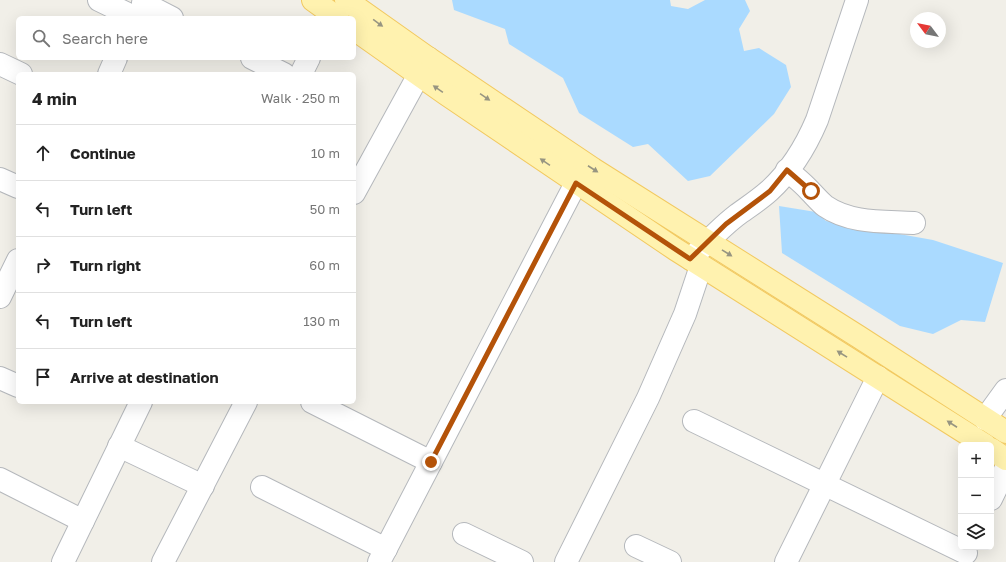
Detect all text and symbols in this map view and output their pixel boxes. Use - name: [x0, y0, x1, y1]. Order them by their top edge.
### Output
- north arrow: [910, 12, 946, 48]
- search box: [16, 16, 356, 60]
- one-way arrow: [373, 19, 383, 27]
- icon: search: [30, 27, 52, 49]
- text: Search here: [62, 29, 148, 47]
- one-way arrow: [432, 85, 443, 93]
- text: 4 min: [32, 88, 77, 109]
- text: Walk · 250 m: [261, 90, 340, 106]
- one-way arrow: [480, 93, 490, 101]
- icon: ahead: [32, 142, 54, 164]
- text: Continue: [70, 144, 136, 162]
- text: 10 m: [311, 145, 340, 161]
- one-way arrow: [540, 158, 550, 166]
- one-way arrow: [588, 165, 598, 173]
- route start: [802, 182, 820, 200]
- icon: left: [32, 198, 54, 220]
- text: Turn left: [70, 200, 132, 218]
- text: 50 m: [310, 201, 340, 217]
- one-way arrow: [721, 250, 733, 257]
- icon: right: [32, 254, 54, 276]
- text: Turn right: [70, 256, 141, 274]
- text: 60 m: [309, 257, 340, 273]
- icon: left: [32, 310, 54, 332]
- text: Turn left: [70, 312, 132, 330]
- text: 130 m: [303, 313, 340, 329]
- one-way arrow: [837, 350, 847, 358]
- icon: arrive: [32, 366, 54, 388]
- text: Arrive at destination: [70, 368, 219, 386]
- one-way arrow: [947, 420, 957, 428]
- map controls: [958, 442, 994, 550]
- button: +: [958, 442, 994, 478]
- route end: [422, 453, 440, 471]
- button: −: [958, 478, 994, 514]
- button: layers: [958, 514, 994, 550]

